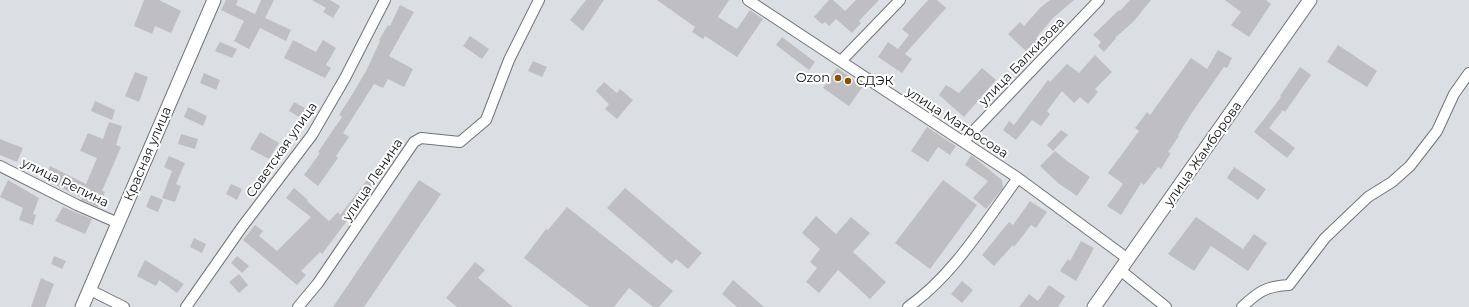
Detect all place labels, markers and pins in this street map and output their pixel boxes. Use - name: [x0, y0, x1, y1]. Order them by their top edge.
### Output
- place label: Ozon: [796, 70, 830, 86]
- marker: Ozon: [833, 73, 843, 83]
- place label: СДЭК: [856, 73, 894, 89]
- marker: СДЭК: [843, 76, 853, 86]

